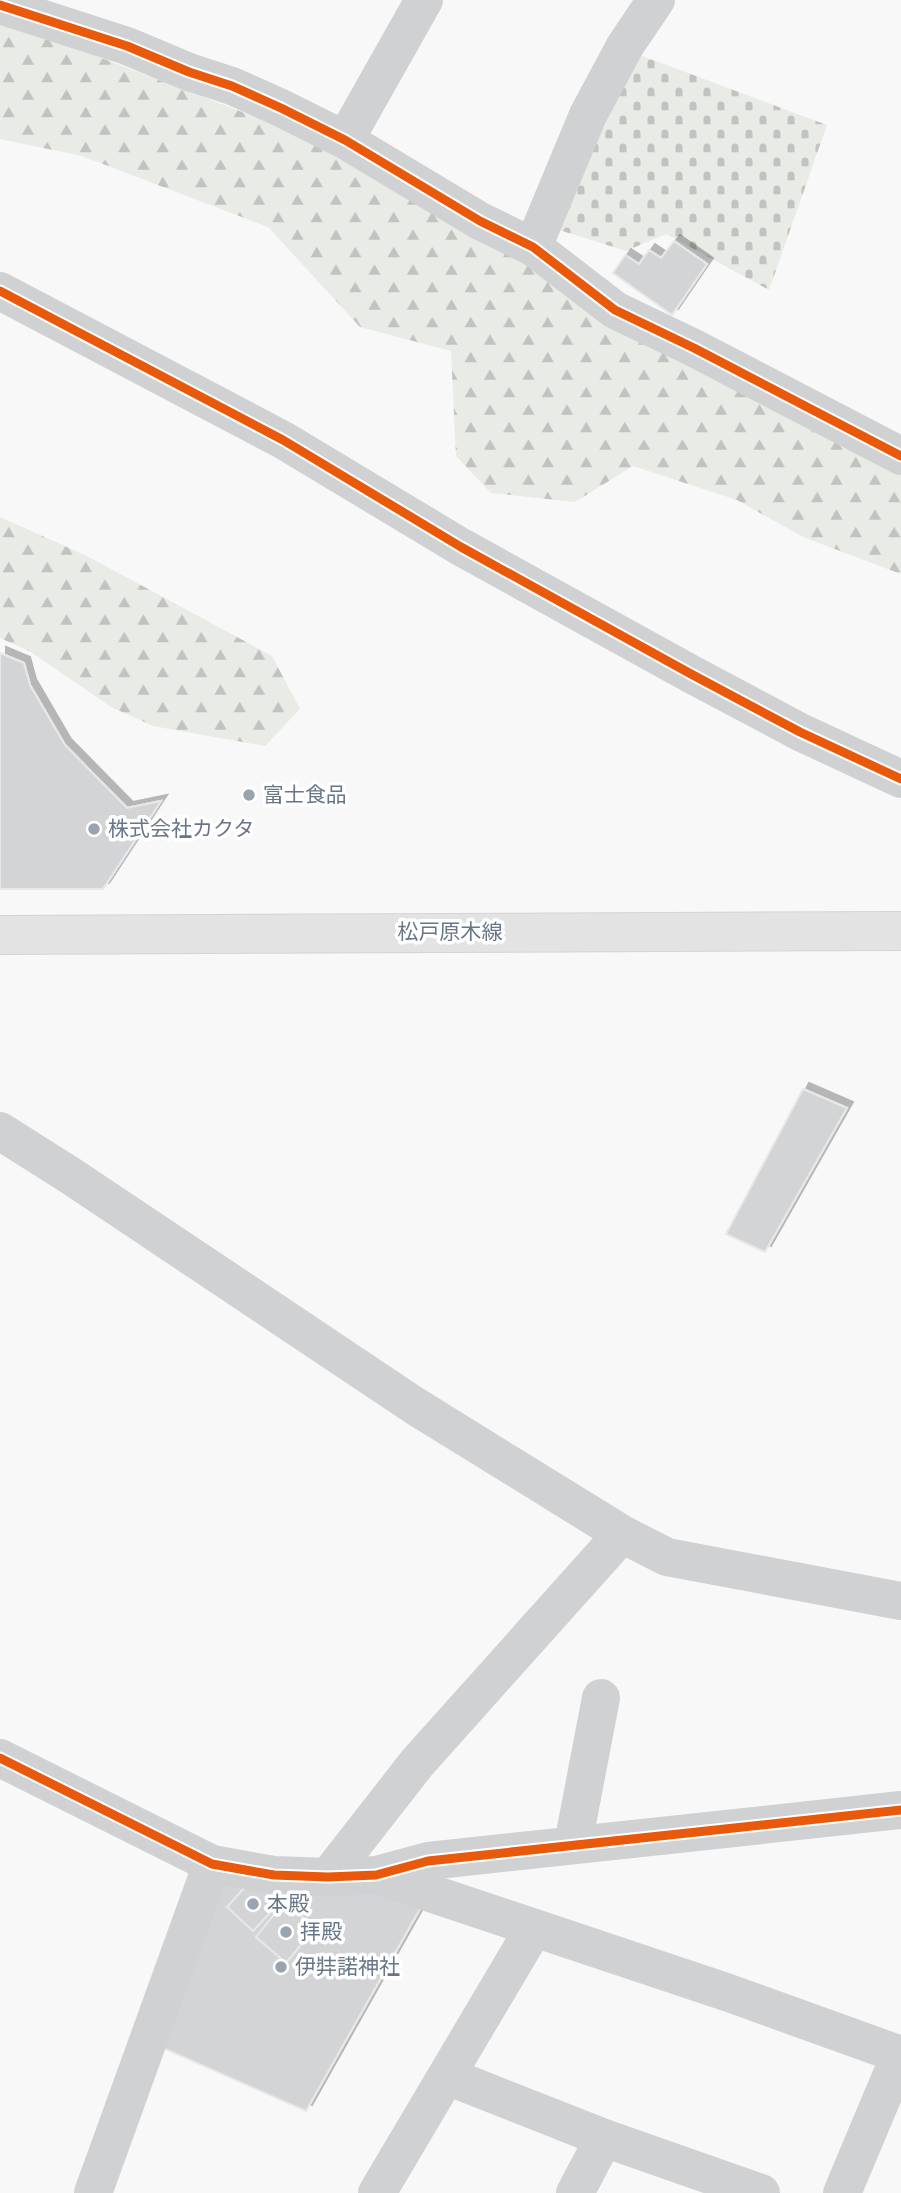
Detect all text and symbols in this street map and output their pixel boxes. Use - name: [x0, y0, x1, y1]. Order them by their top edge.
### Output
- place label: 富士食品: [263, 781, 347, 806]
- marker: 富士食品: [241, 787, 257, 803]
- place label: 株式会社カクタ: [108, 815, 254, 840]
- marker: 株式会社カクタ: [86, 821, 102, 837]
- street label: 松戸原木線: [398, 918, 503, 943]
- place label: 本殿: [267, 1890, 309, 1915]
- marker: 本殿: [245, 1896, 261, 1912]
- place label: 拝殿: [300, 1918, 342, 1943]
- marker: 拝殿: [278, 1924, 294, 1940]
- place label: 伊弉諾神社: [295, 1953, 400, 1978]
- marker: 伊弉諾神社: [273, 1959, 289, 1975]

